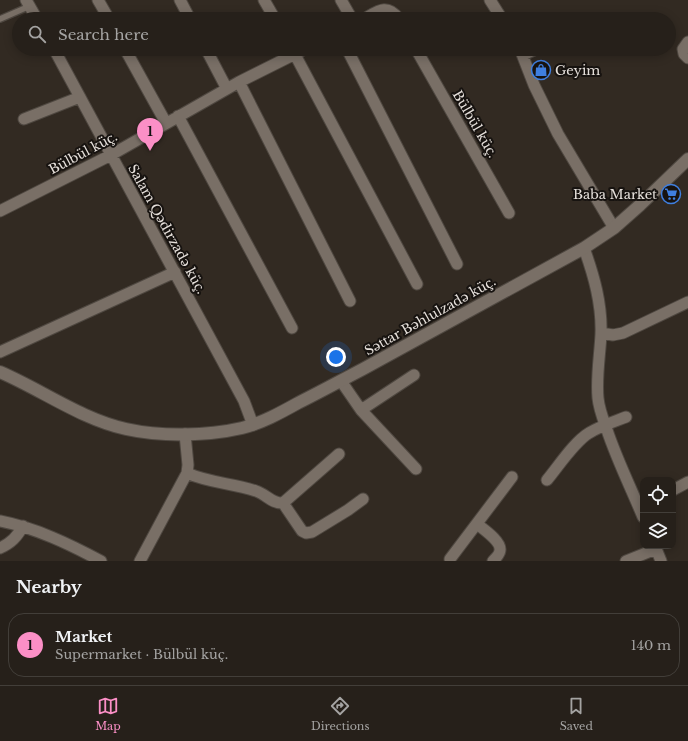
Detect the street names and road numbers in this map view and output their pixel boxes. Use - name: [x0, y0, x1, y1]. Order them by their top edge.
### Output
- street label: Bülbül küç.: [449, 87, 501, 161]
- street label: Bülbül küç.: [46, 128, 120, 178]
- street label: Salam Qədirzadə küç.: [124, 161, 210, 297]
- street label: Səttar Bəhlulzadə küç.: [361, 273, 499, 359]

